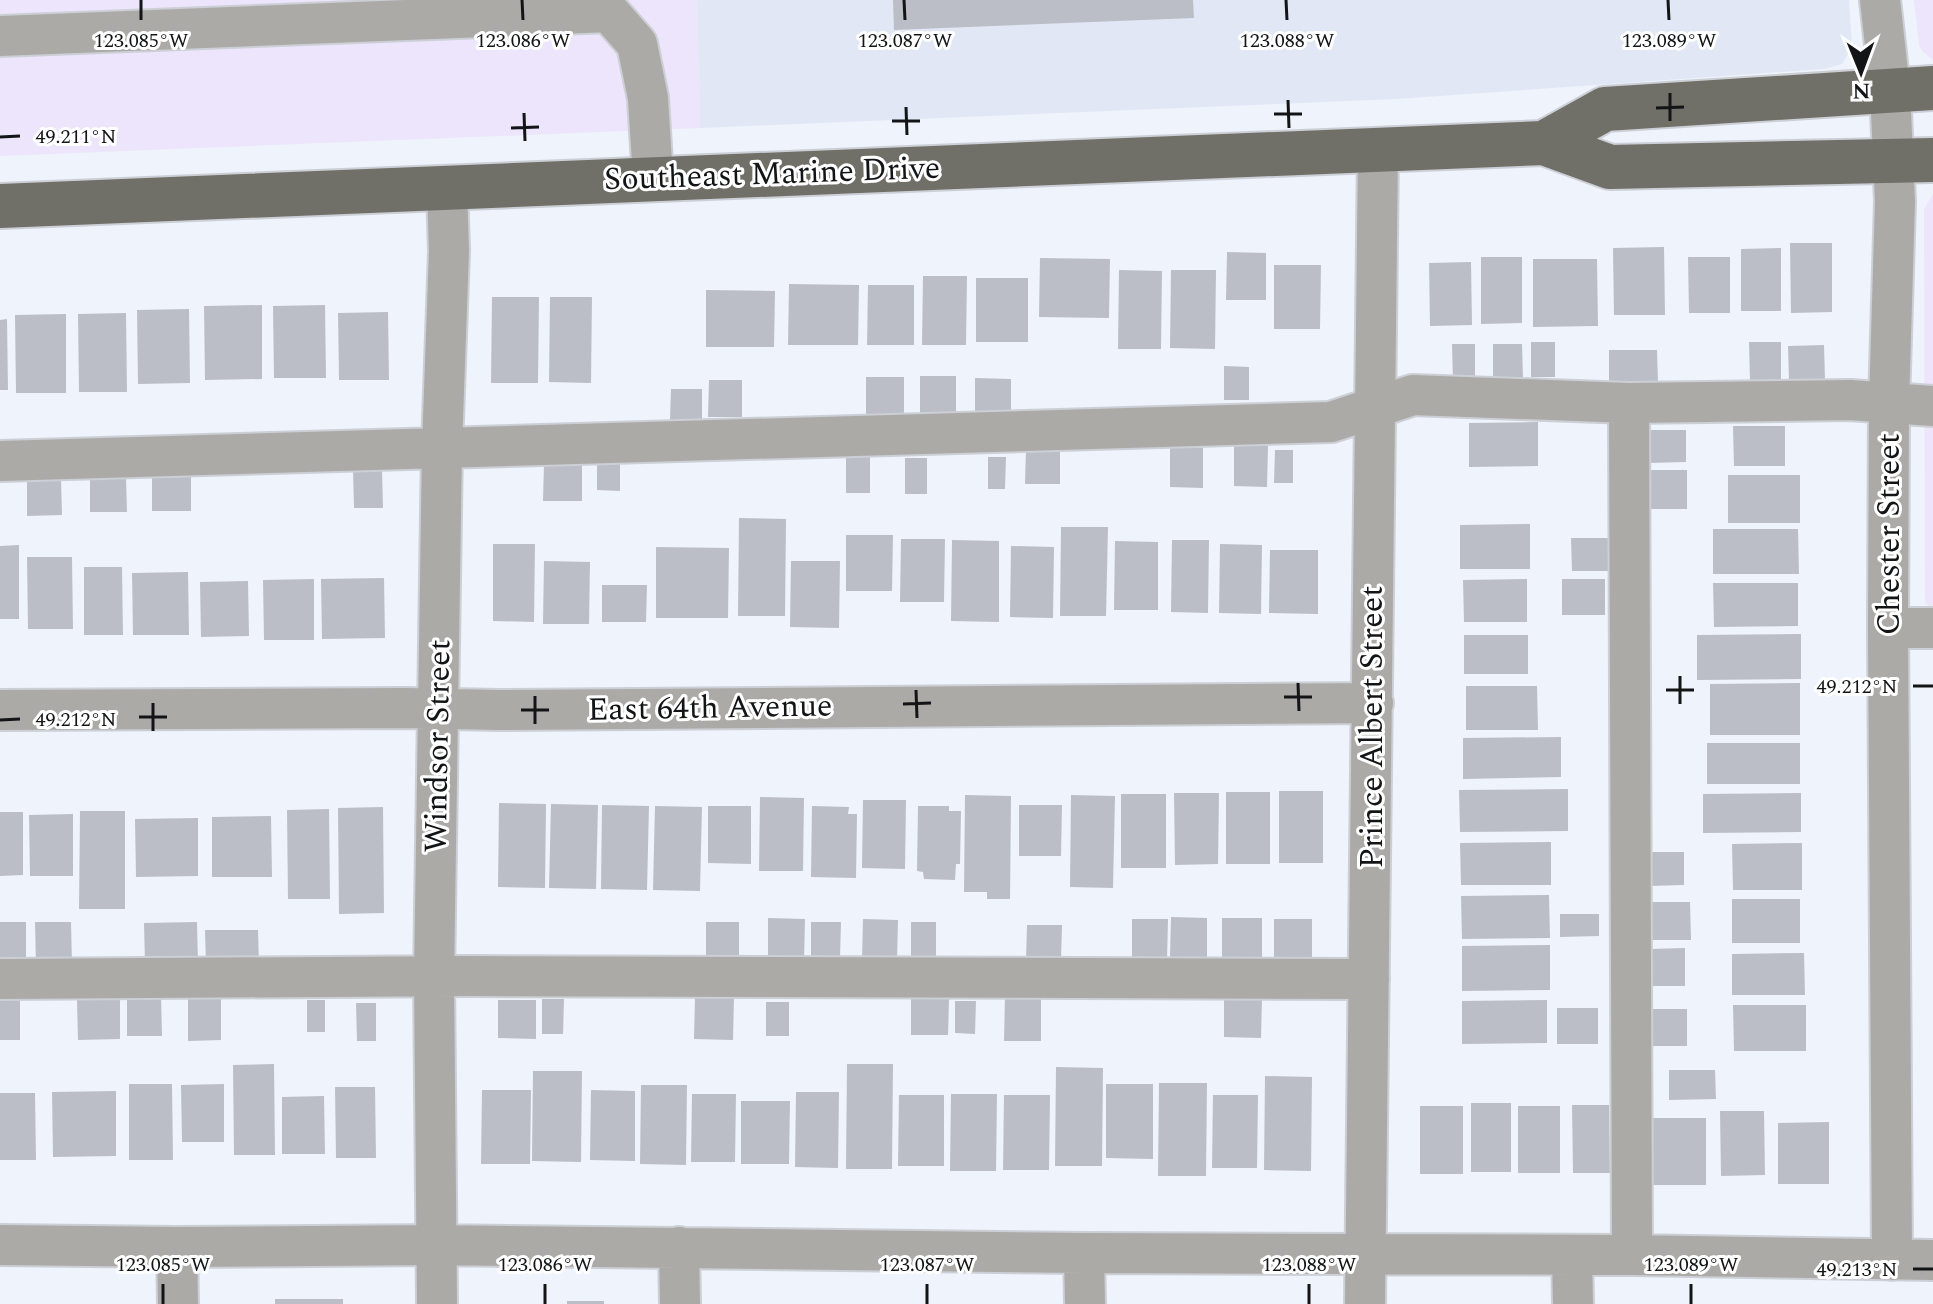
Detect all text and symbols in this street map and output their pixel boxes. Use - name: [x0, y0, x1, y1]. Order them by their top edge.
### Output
- text: 123.085°W: [94, 26, 189, 56]
- text: 123.086°W: [476, 26, 571, 56]
- text: 123.087°W: [858, 26, 953, 56]
- text: 123.088°W: [1240, 26, 1335, 56]
- text: 123.089°W: [1622, 26, 1717, 56]
- north arrow: [1821, 32, 1901, 112]
- text: N: [1852, 74, 1871, 107]
- text: 49.211°N: [36, 122, 116, 152]
- street label: Southeast Marine Drive: [603, 144, 941, 204]
- street label: Chester Street: [1865, 433, 1914, 635]
- street label: Prince Albert Street: [1348, 586, 1397, 868]
- street label: Windsor Street: [412, 639, 464, 853]
- text: 49.212°N: [1817, 672, 1897, 702]
- street label: East 64th Avenue: [587, 681, 833, 735]
- text: 49.212°N: [36, 705, 116, 735]
- text: 123.085°W: [116, 1250, 211, 1280]
- text: 123.086°W: [498, 1250, 593, 1280]
- text: 123.087°W: [880, 1250, 975, 1280]
- text: 123.088°W: [1262, 1250, 1357, 1280]
- text: 123.089°W: [1644, 1250, 1739, 1280]
- text: 49.213°N: [1817, 1255, 1897, 1285]

